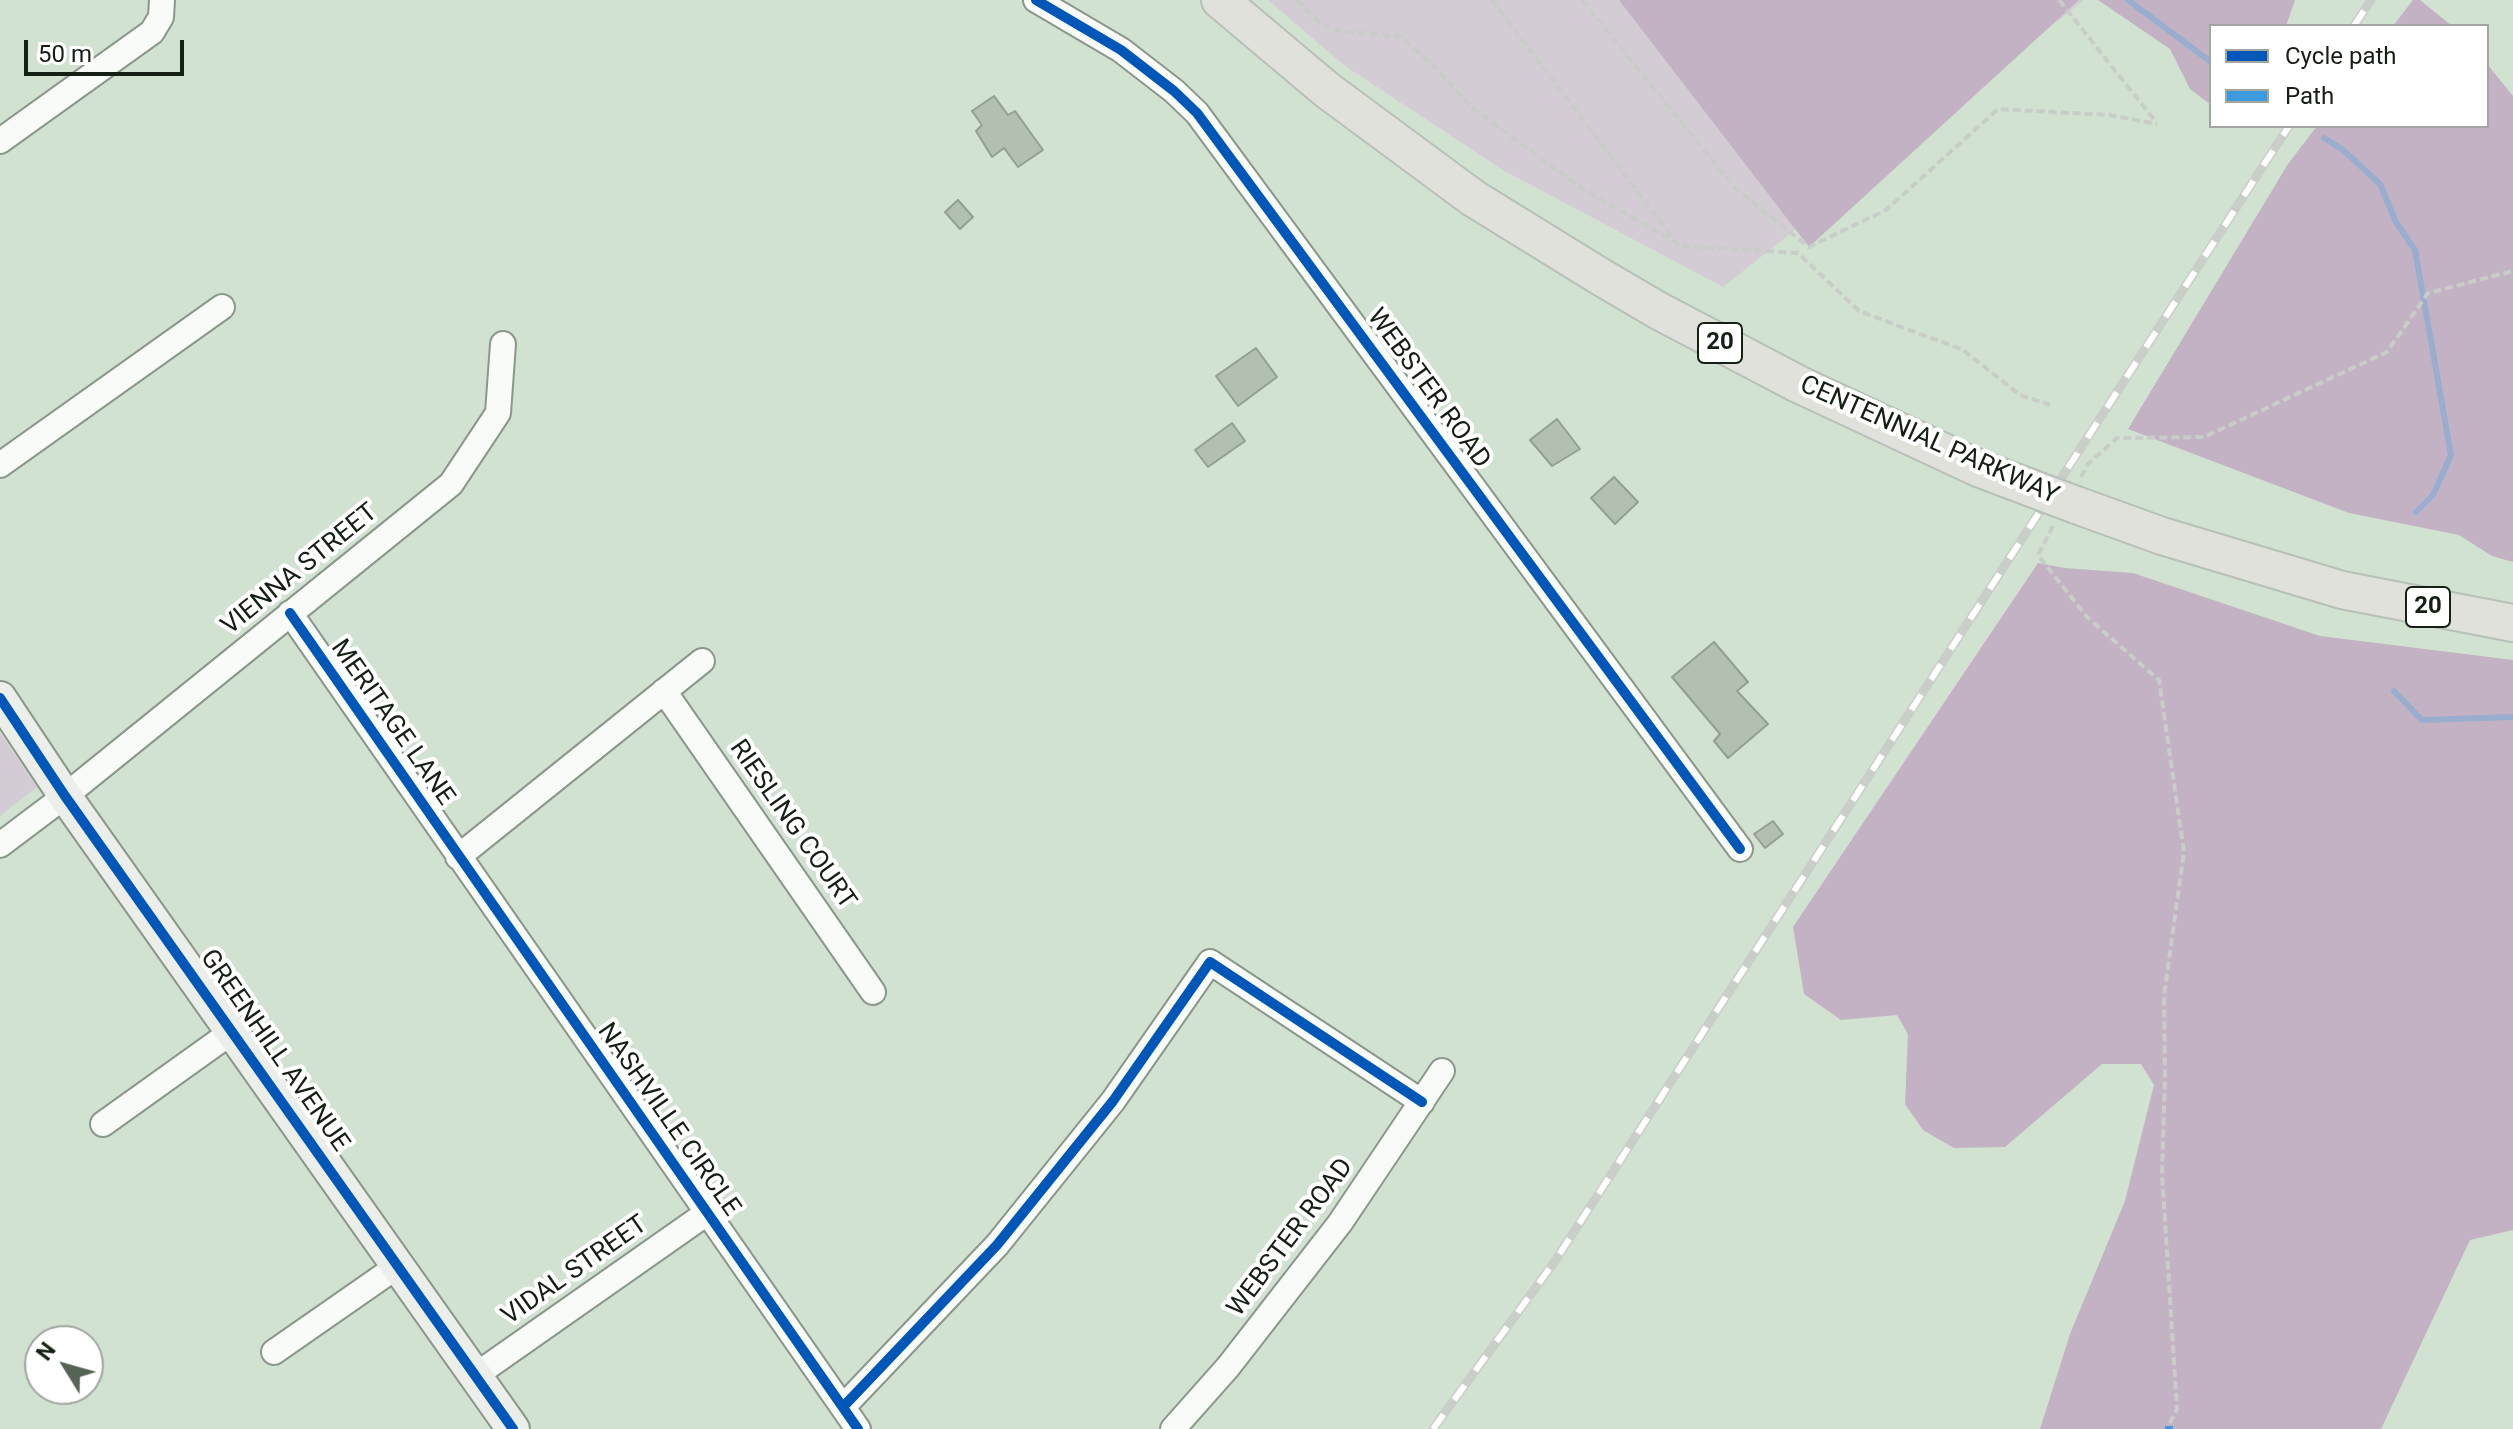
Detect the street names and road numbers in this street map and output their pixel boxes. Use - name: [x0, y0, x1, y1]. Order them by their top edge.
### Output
- street label: WEBSTER ROAD: [1360, 303, 1496, 475]
- road number: 20: [1698, 323, 1742, 363]
- street label: CENTENNIAL PARKWAY: [1795, 370, 2063, 512]
- street label: VIENNA STREET: [216, 498, 384, 642]
- road number: 20: [2406, 587, 2450, 627]
- street label: MERITAGE LANE: [323, 634, 461, 812]
- street label: RIESLING COURT: [722, 734, 862, 916]
- street label: GREENHILL AVENUE: [193, 944, 355, 1158]
- street label: NASHVILLE CIRCLE: [590, 1018, 746, 1222]
- street label: WEBSTER ROAD: [1221, 1153, 1361, 1323]
- street label: VIDAL STREET: [496, 1209, 654, 1333]

